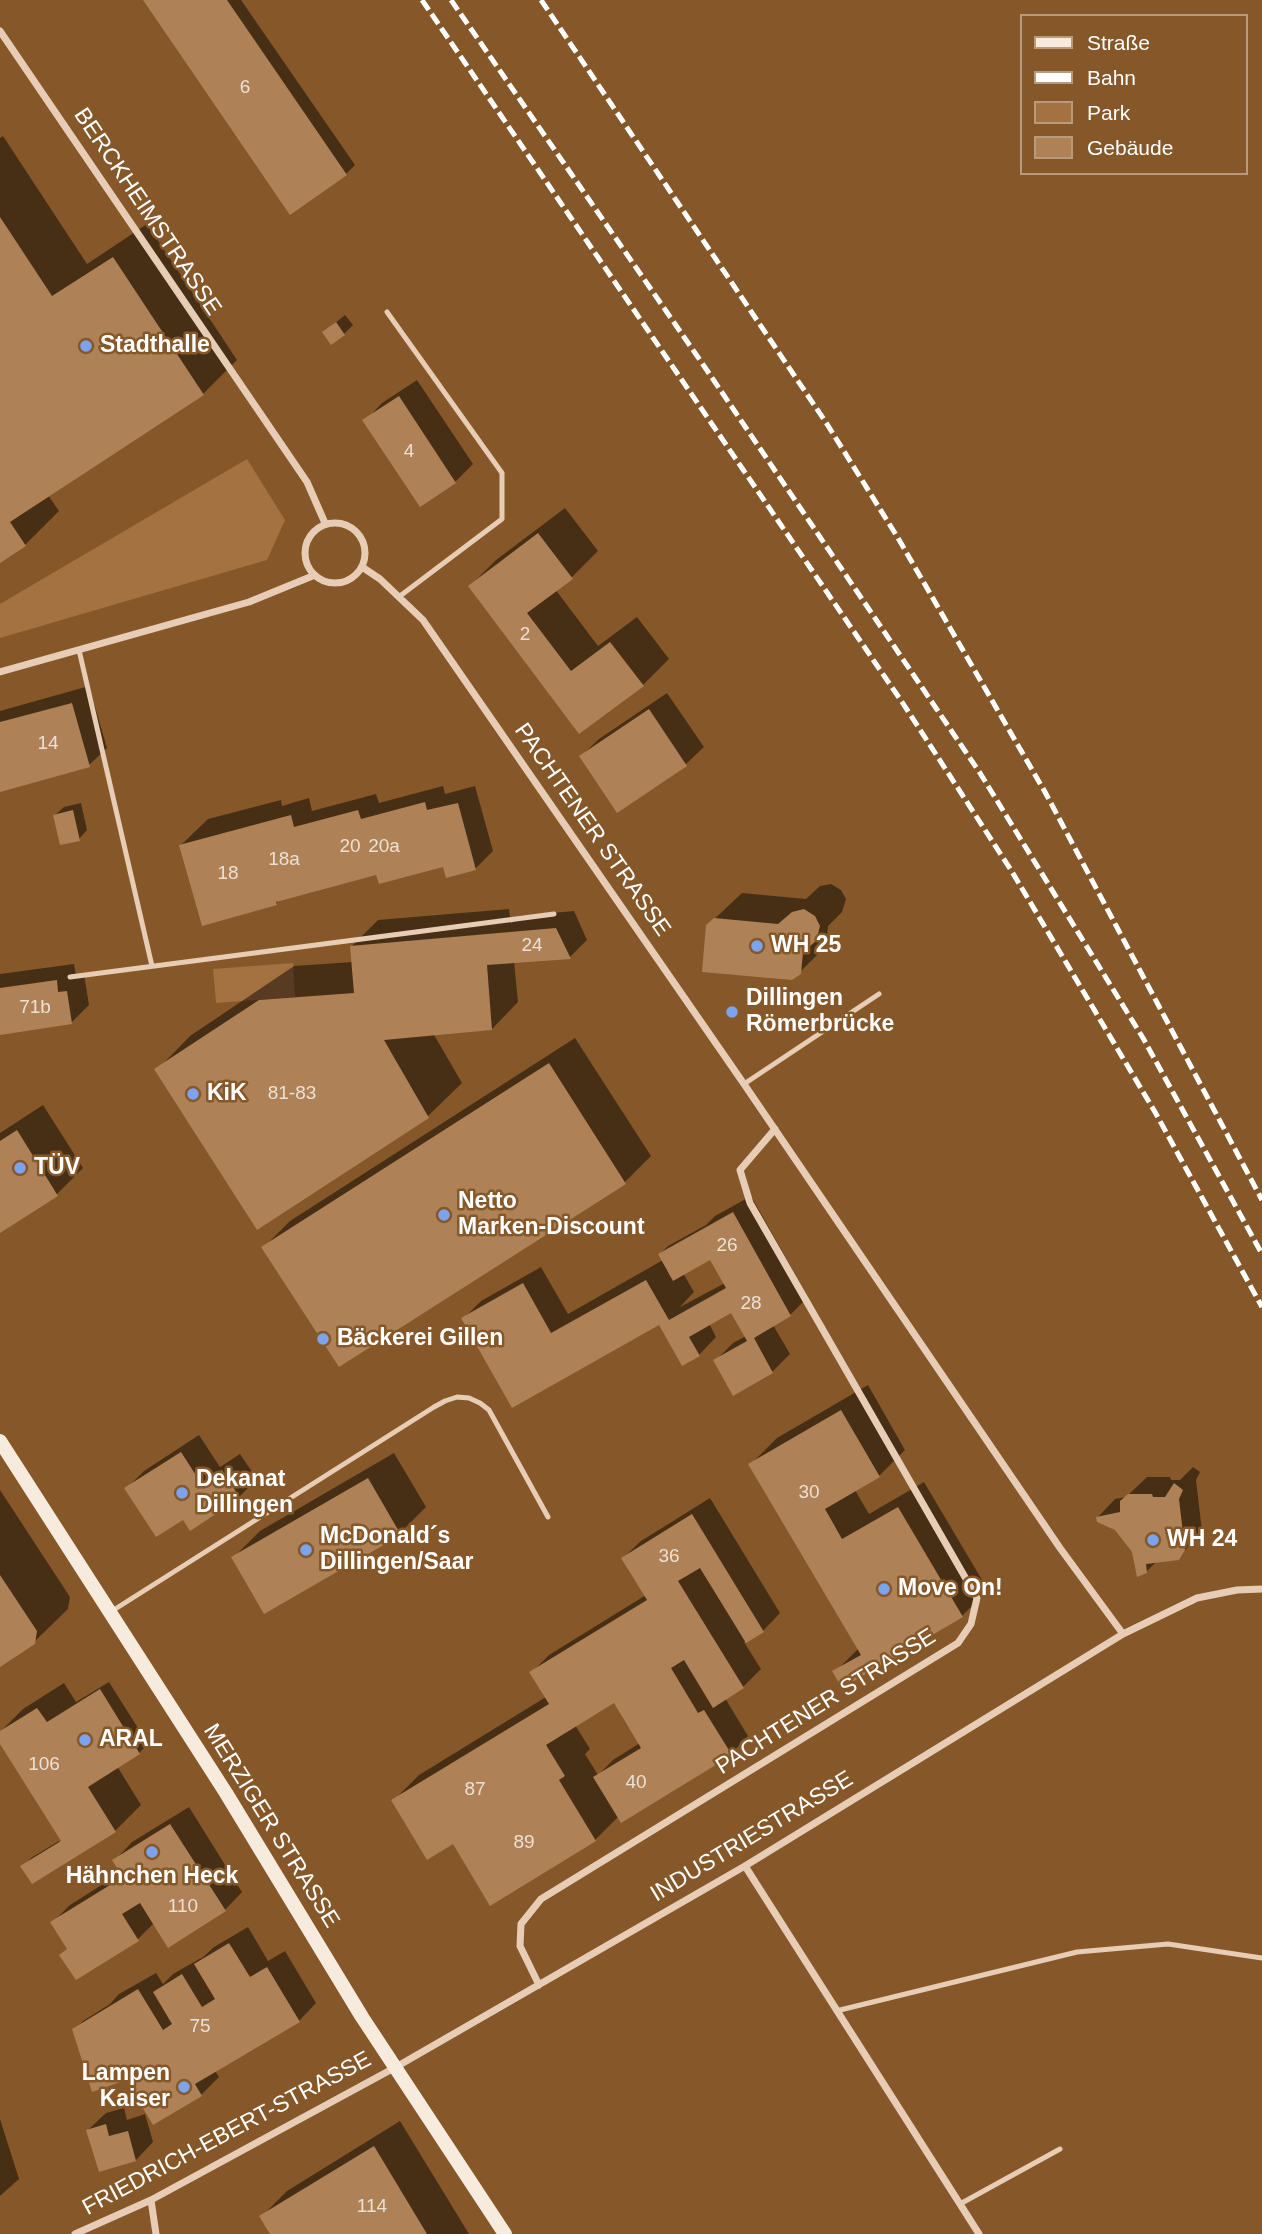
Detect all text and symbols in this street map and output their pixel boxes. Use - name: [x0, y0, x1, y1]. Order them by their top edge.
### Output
- legend: [1020, 14, 1248, 175]
- text: Straße: [1087, 31, 1150, 54]
- text: Bahn: [1087, 66, 1136, 89]
- house number: 6: [240, 77, 250, 99]
- text: Park: [1087, 101, 1130, 124]
- street label: BERCKHEIMSTRASSE: [67, 103, 227, 321]
- text: Gebäude: [1087, 136, 1173, 159]
- place label: Stadthalle: [100, 332, 210, 360]
- marker: Stadthalle: [78, 338, 94, 354]
- house number: 4: [404, 441, 414, 463]
- house number: 2: [520, 624, 530, 646]
- street label: PACHTENER STRASSE: [508, 718, 676, 942]
- house number: 14: [37, 733, 59, 755]
- house number: 20: [339, 836, 361, 858]
- house number: 20a: [368, 836, 400, 858]
- house number: 18a: [268, 849, 300, 871]
- house number: 18: [217, 863, 239, 885]
- place label: WH 25: [771, 932, 841, 960]
- house number: 24: [521, 935, 543, 957]
- marker: WH 25: [749, 938, 765, 954]
- place label: Dillingen Römerbrücke: [746, 985, 894, 1039]
- house number: 71b: [19, 997, 51, 1019]
- marker: Dillingen Römerbrücke: [724, 1004, 740, 1020]
- place label: KiK: [207, 1080, 247, 1108]
- house number: 81-83: [268, 1083, 316, 1105]
- marker: KiK: [185, 1086, 201, 1102]
- place label: TÜV: [34, 1154, 80, 1182]
- marker: TÜV: [12, 1160, 28, 1176]
- place label: Netto Marken-Discount: [458, 1188, 645, 1242]
- marker: Netto Marken-Discount: [436, 1207, 452, 1223]
- house number: 26: [716, 1235, 738, 1257]
- house number: 28: [740, 1293, 762, 1315]
- place label: Bäckerei Gillen: [337, 1325, 503, 1353]
- marker: Bäckerei Gillen: [315, 1331, 331, 1347]
- place label: Dekanat Dillingen: [196, 1466, 293, 1520]
- house number: 30: [798, 1482, 820, 1504]
- marker: Dekanat Dillingen: [174, 1485, 190, 1501]
- place label: McDonald´s Dillingen/Saar: [320, 1523, 473, 1577]
- place label: WH 24: [1167, 1526, 1237, 1554]
- marker: WH 24: [1145, 1532, 1161, 1548]
- marker: McDonald´s Dillingen/Saar: [298, 1542, 314, 1558]
- house number: 36: [658, 1546, 680, 1568]
- place label: Move On!: [898, 1575, 1003, 1603]
- marker: Move On!: [876, 1581, 892, 1597]
- street label: PACHTENER STRASSE: [711, 1623, 941, 1781]
- street label: MERZIGER STRASSE: [197, 1719, 345, 1933]
- place label: ARAL: [99, 1726, 163, 1754]
- marker: ARAL: [77, 1732, 93, 1748]
- house number: 106: [28, 1754, 60, 1776]
- street label: INDUSTRIESTRASSE: [646, 1766, 858, 1908]
- house number: 40: [625, 1772, 647, 1794]
- house number: 87: [464, 1779, 486, 1801]
- house number: 89: [513, 1832, 535, 1854]
- marker: Hähnchen Heck: [144, 1844, 160, 1860]
- place label: Hähnchen Heck: [66, 1863, 238, 1891]
- house number: 110: [168, 1896, 198, 1918]
- house number: 75: [189, 2016, 211, 2038]
- street label: FRIEDRICH-EBERT-STRASSE: [78, 2046, 376, 2222]
- place label: Lampen Kaiser: [82, 2060, 170, 2114]
- marker: Lampen Kaiser: [176, 2079, 192, 2095]
- house number: 114: [357, 2196, 387, 2218]

